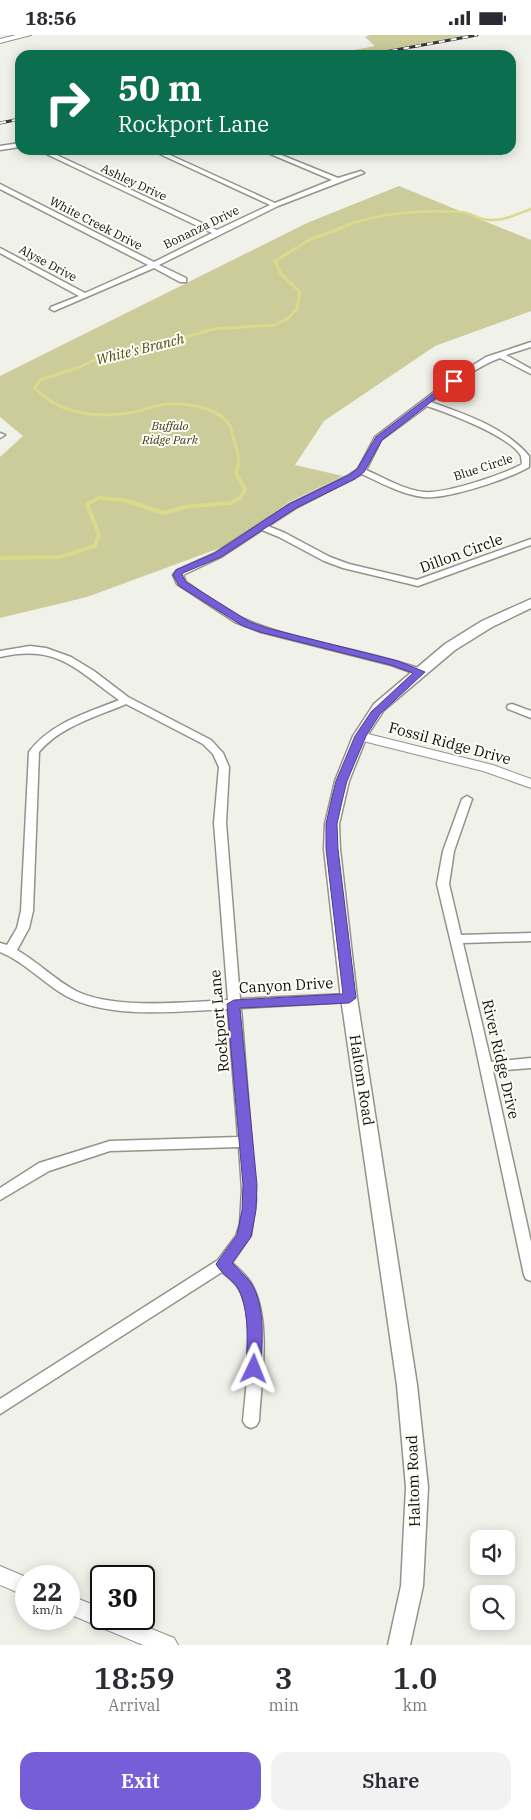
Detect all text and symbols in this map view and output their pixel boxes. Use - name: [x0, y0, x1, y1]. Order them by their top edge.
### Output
- text: 18:56: [25, 6, 76, 30]
- text: 50 m: [118, 65, 202, 111]
- icon: right: [35, 70, 100, 135]
- text: Rockport Lane: [118, 109, 269, 138]
- street label: Ashley Drive: [99, 160, 169, 204]
- street label: White Creek Drive: [47, 193, 145, 253]
- street label: Bonanza Drive: [161, 202, 241, 252]
- street label: Alyse Drive: [16, 241, 80, 285]
- water label: White's Branch: [94, 329, 186, 369]
- pin: [433, 360, 475, 402]
- icon: arrive: [440, 367, 468, 395]
- park label: Buffalo Ridge Park: [141, 418, 199, 447]
- street label: Blue Circle: [451, 450, 515, 484]
- street label: Dillon Circle: [417, 529, 505, 577]
- street label: Fossil Ridge Drive: [387, 718, 513, 768]
- street label: Rockport Lane: [205, 969, 233, 1073]
- street label: Canyon Drive: [238, 973, 334, 997]
- street label: River Ridge Drive: [478, 997, 524, 1121]
- street label: Haltom Road: [345, 1033, 379, 1127]
- position arrow: [227, 1342, 279, 1394]
- street label: Haltom Road: [402, 1435, 424, 1527]
- map controls: [470, 1530, 515, 1630]
- button: sound: [470, 1530, 515, 1575]
- speed limit sign: 30: [90, 1565, 155, 1630]
- text: 22: [32, 1575, 63, 1608]
- button: search: [470, 1585, 515, 1630]
- text: km/h: [32, 1602, 63, 1617]
- text: 18:59: [94, 1658, 175, 1697]
- text: 3: [275, 1658, 293, 1697]
- text: 1.0: [393, 1658, 437, 1697]
- text: Arrival: [108, 1695, 160, 1715]
- text: min: [269, 1695, 299, 1715]
- text: km: [403, 1695, 427, 1715]
- button: Exit: [20, 1752, 261, 1810]
- button: Share: [271, 1752, 511, 1810]

